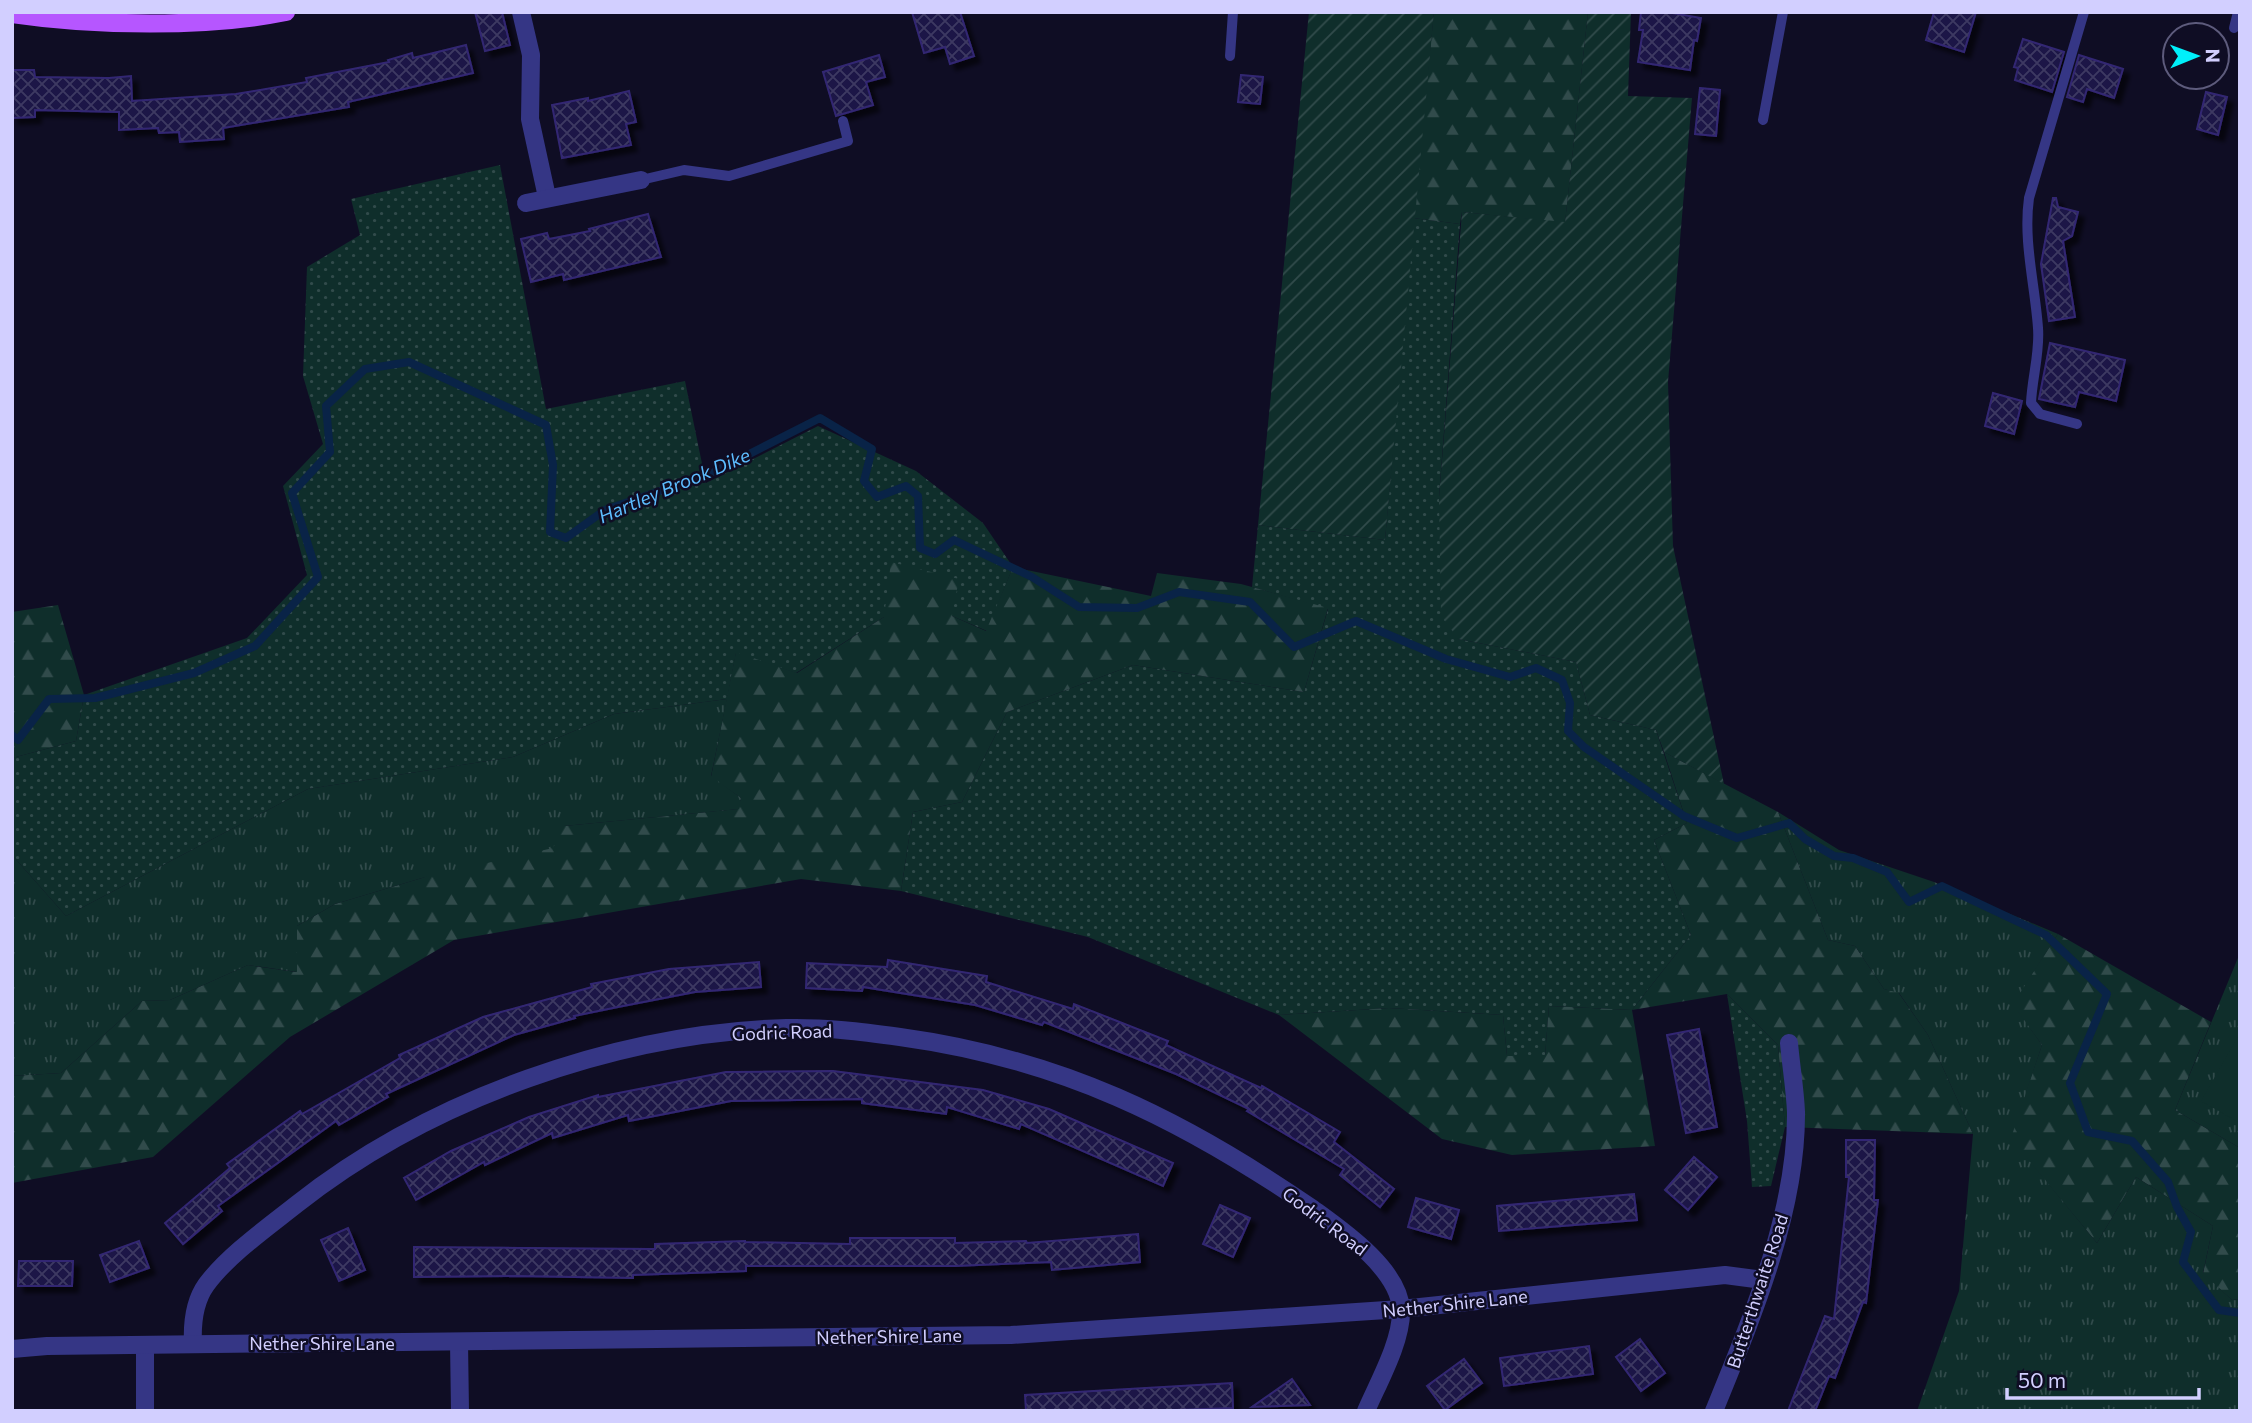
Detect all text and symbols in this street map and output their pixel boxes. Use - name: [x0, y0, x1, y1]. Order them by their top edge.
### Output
- north arrow: [2161, 21, 2231, 91]
- text: N: [2202, 48, 2225, 63]
- water label: Hartley Brook Dike: [595, 443, 753, 527]
- street label: Godric Road: [731, 1019, 833, 1045]
- street label: Godric Road: [1278, 1182, 1372, 1260]
- street label: Butterthwaite Road: [1722, 1211, 1792, 1371]
- street label: Nether Shire Lane: [1381, 1284, 1529, 1322]
- street label: Nether Shire Lane: [816, 1324, 962, 1348]
- street label: Nether Shire Lane: [249, 1332, 395, 1354]
- scale bar: [2007, 1356, 2200, 1400]
- text: 50 m: [2018, 1367, 2066, 1392]

